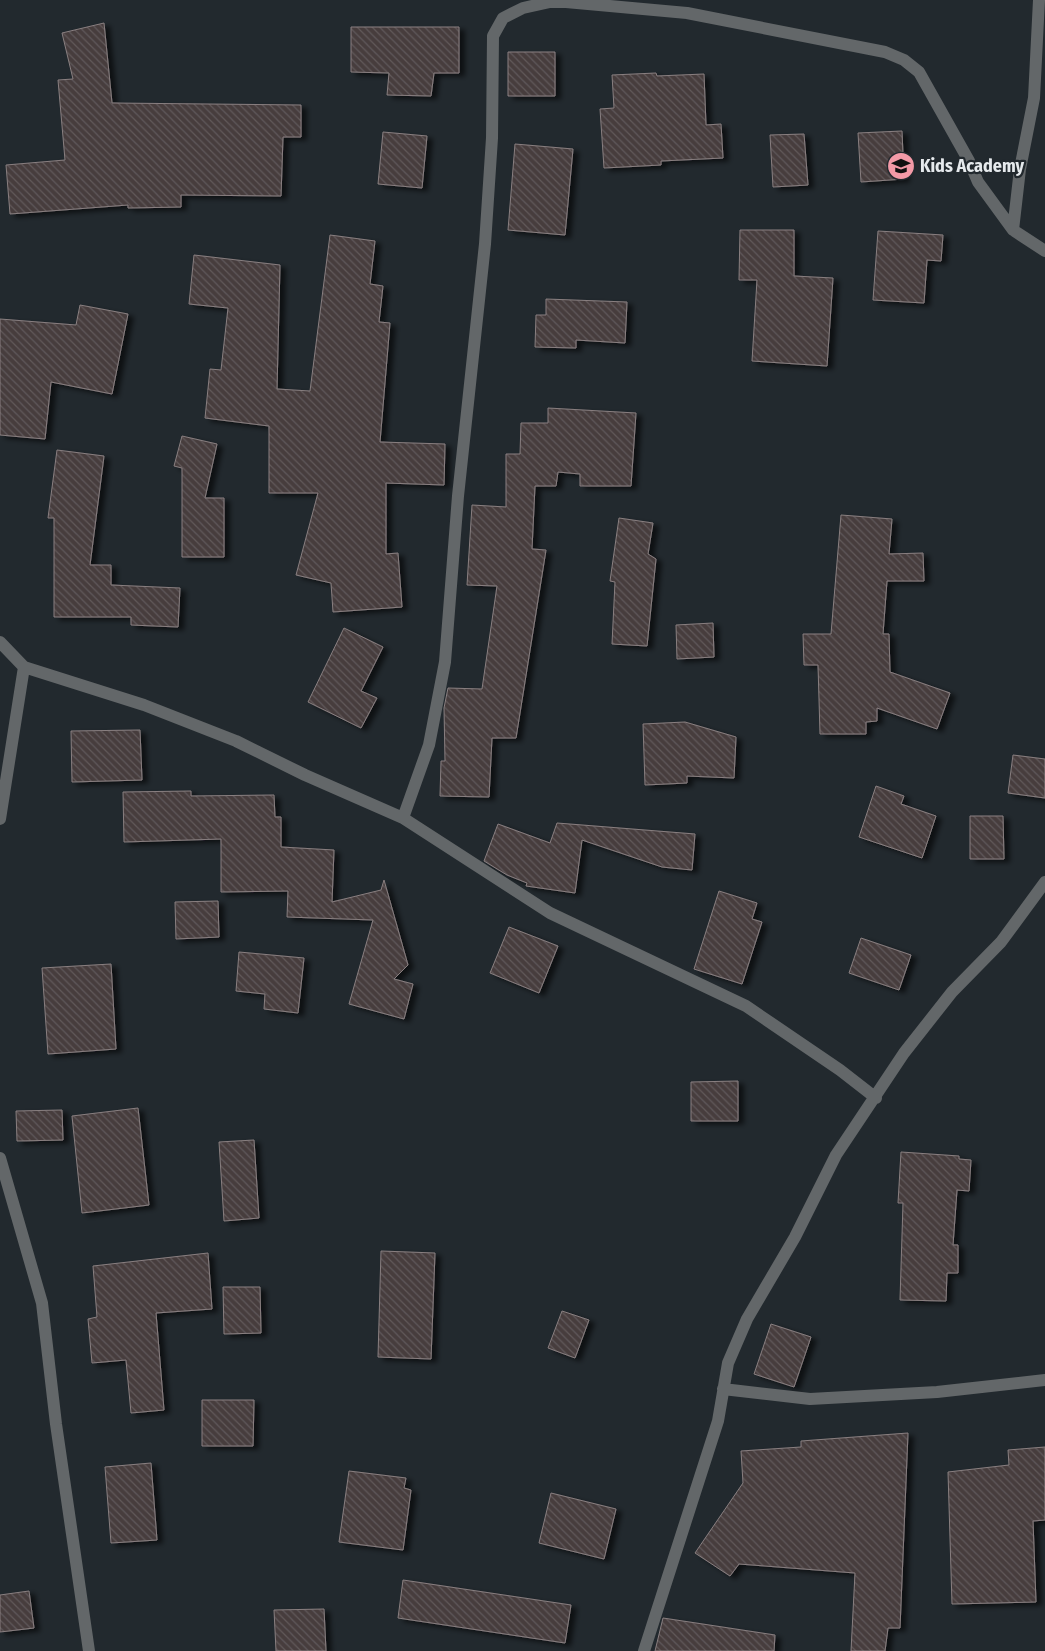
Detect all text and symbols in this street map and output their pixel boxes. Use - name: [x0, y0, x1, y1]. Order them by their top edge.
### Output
- school or university icon: Kids Academy: [886, 151, 916, 181]
- place label: Kids Academy: [920, 155, 1025, 177]

